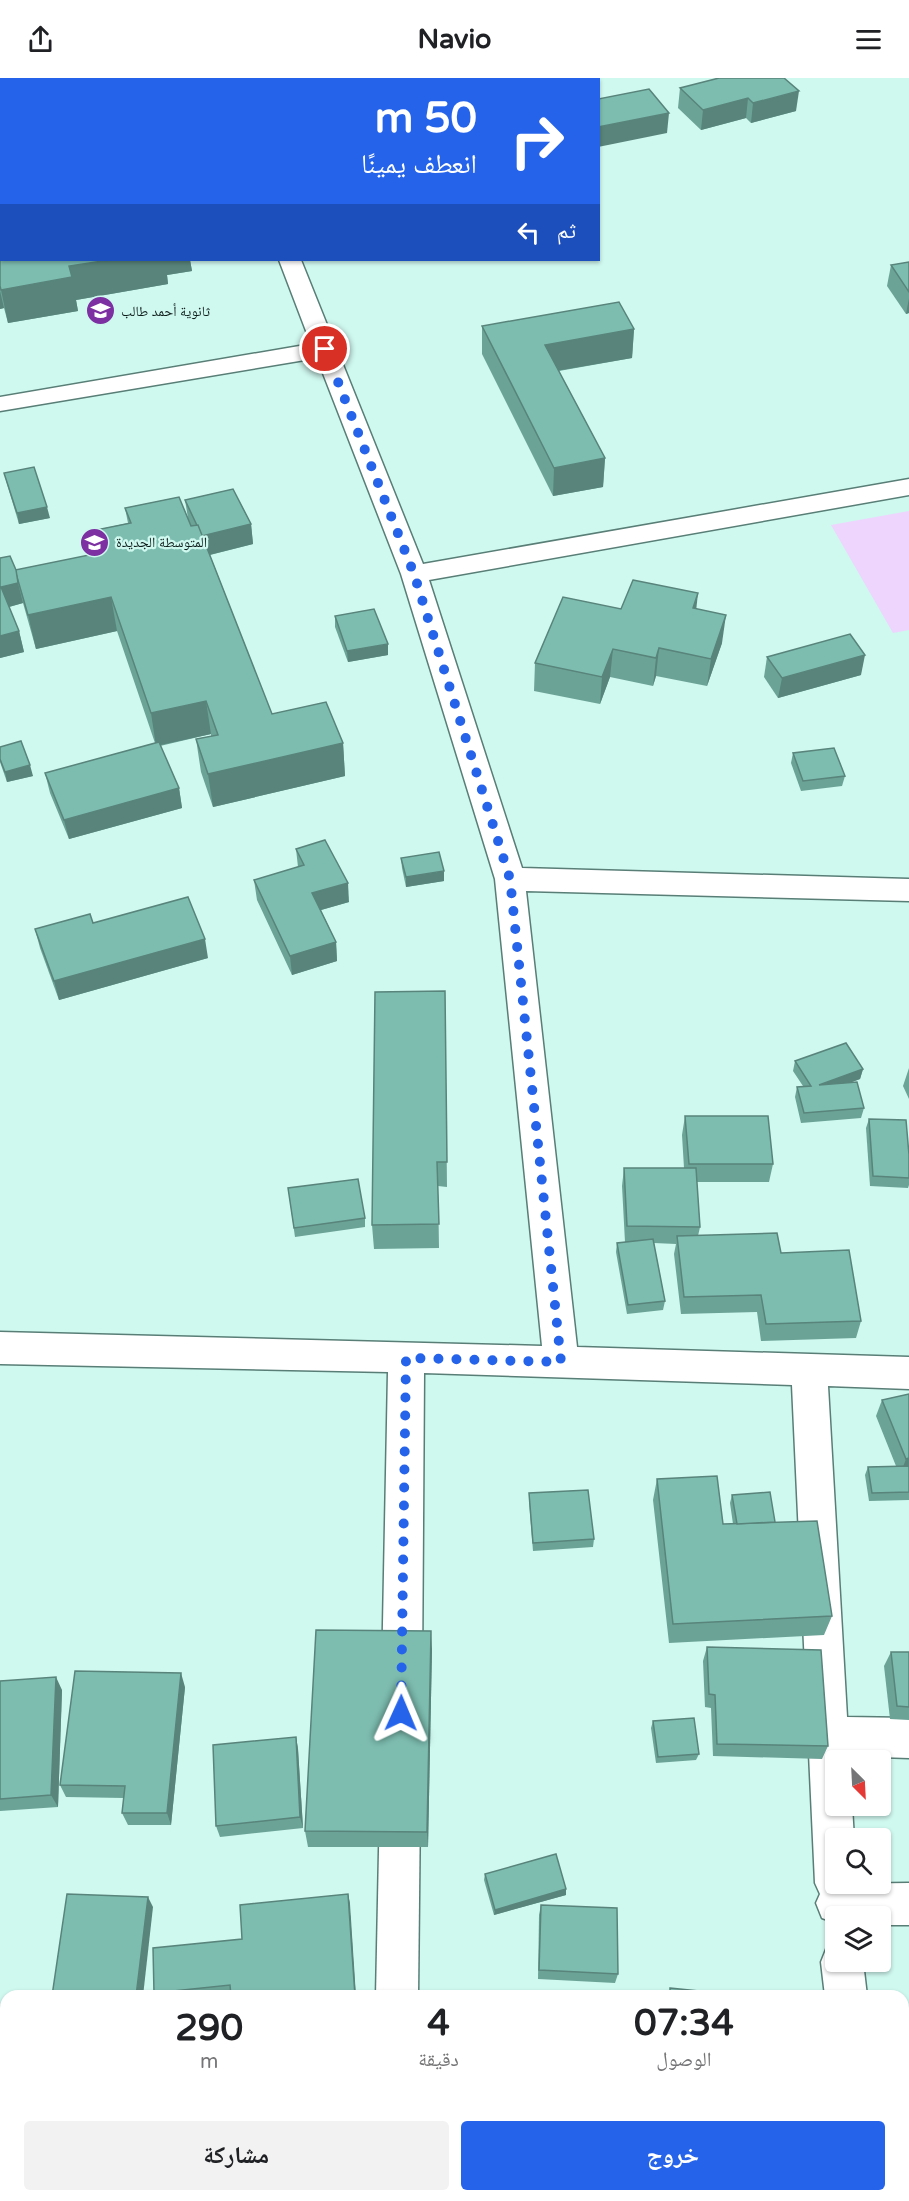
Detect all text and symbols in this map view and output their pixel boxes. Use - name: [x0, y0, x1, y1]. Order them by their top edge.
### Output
- icon: share: [24, 23, 57, 56]
- text: Navio: [417, 23, 492, 56]
- icon: menu: [852, 23, 885, 56]
- text: 50 m: [375, 93, 477, 144]
- icon: right: [498, 102, 576, 180]
- text: انعطف يمينًا: [361, 148, 477, 181]
- icon: left: [512, 216, 545, 249]
- text: ثم: [557, 218, 576, 244]
- school or university icon: ثانوية أحمد طالب: [84, 295, 116, 327]
- place label: ثانوية أحمد طالب: [121, 303, 210, 320]
- pin: [299, 323, 350, 374]
- icon: arrive: [308, 332, 341, 365]
- school or university icon: المتوسطة الجديدة: [79, 526, 111, 558]
- place label: المتوسطة الجديدة: [116, 534, 207, 551]
- position arrow: [369, 1681, 433, 1745]
- north arrow: [825, 1750, 891, 1816]
- map controls: [825, 1750, 891, 1972]
- button: search: [825, 1828, 891, 1894]
- button: layers: [825, 1906, 891, 1972]
- text: 4: [427, 2002, 450, 2045]
- text: 07:34: [634, 2002, 734, 2045]
- text: 290: [175, 2007, 243, 2050]
- text: دقيقة: [418, 2048, 459, 2072]
- text: الوصول: [656, 2048, 712, 2072]
- text: m: [200, 2050, 218, 2074]
- button: مشاركة: [24, 2121, 449, 2190]
- button: خروج: [461, 2121, 885, 2190]

